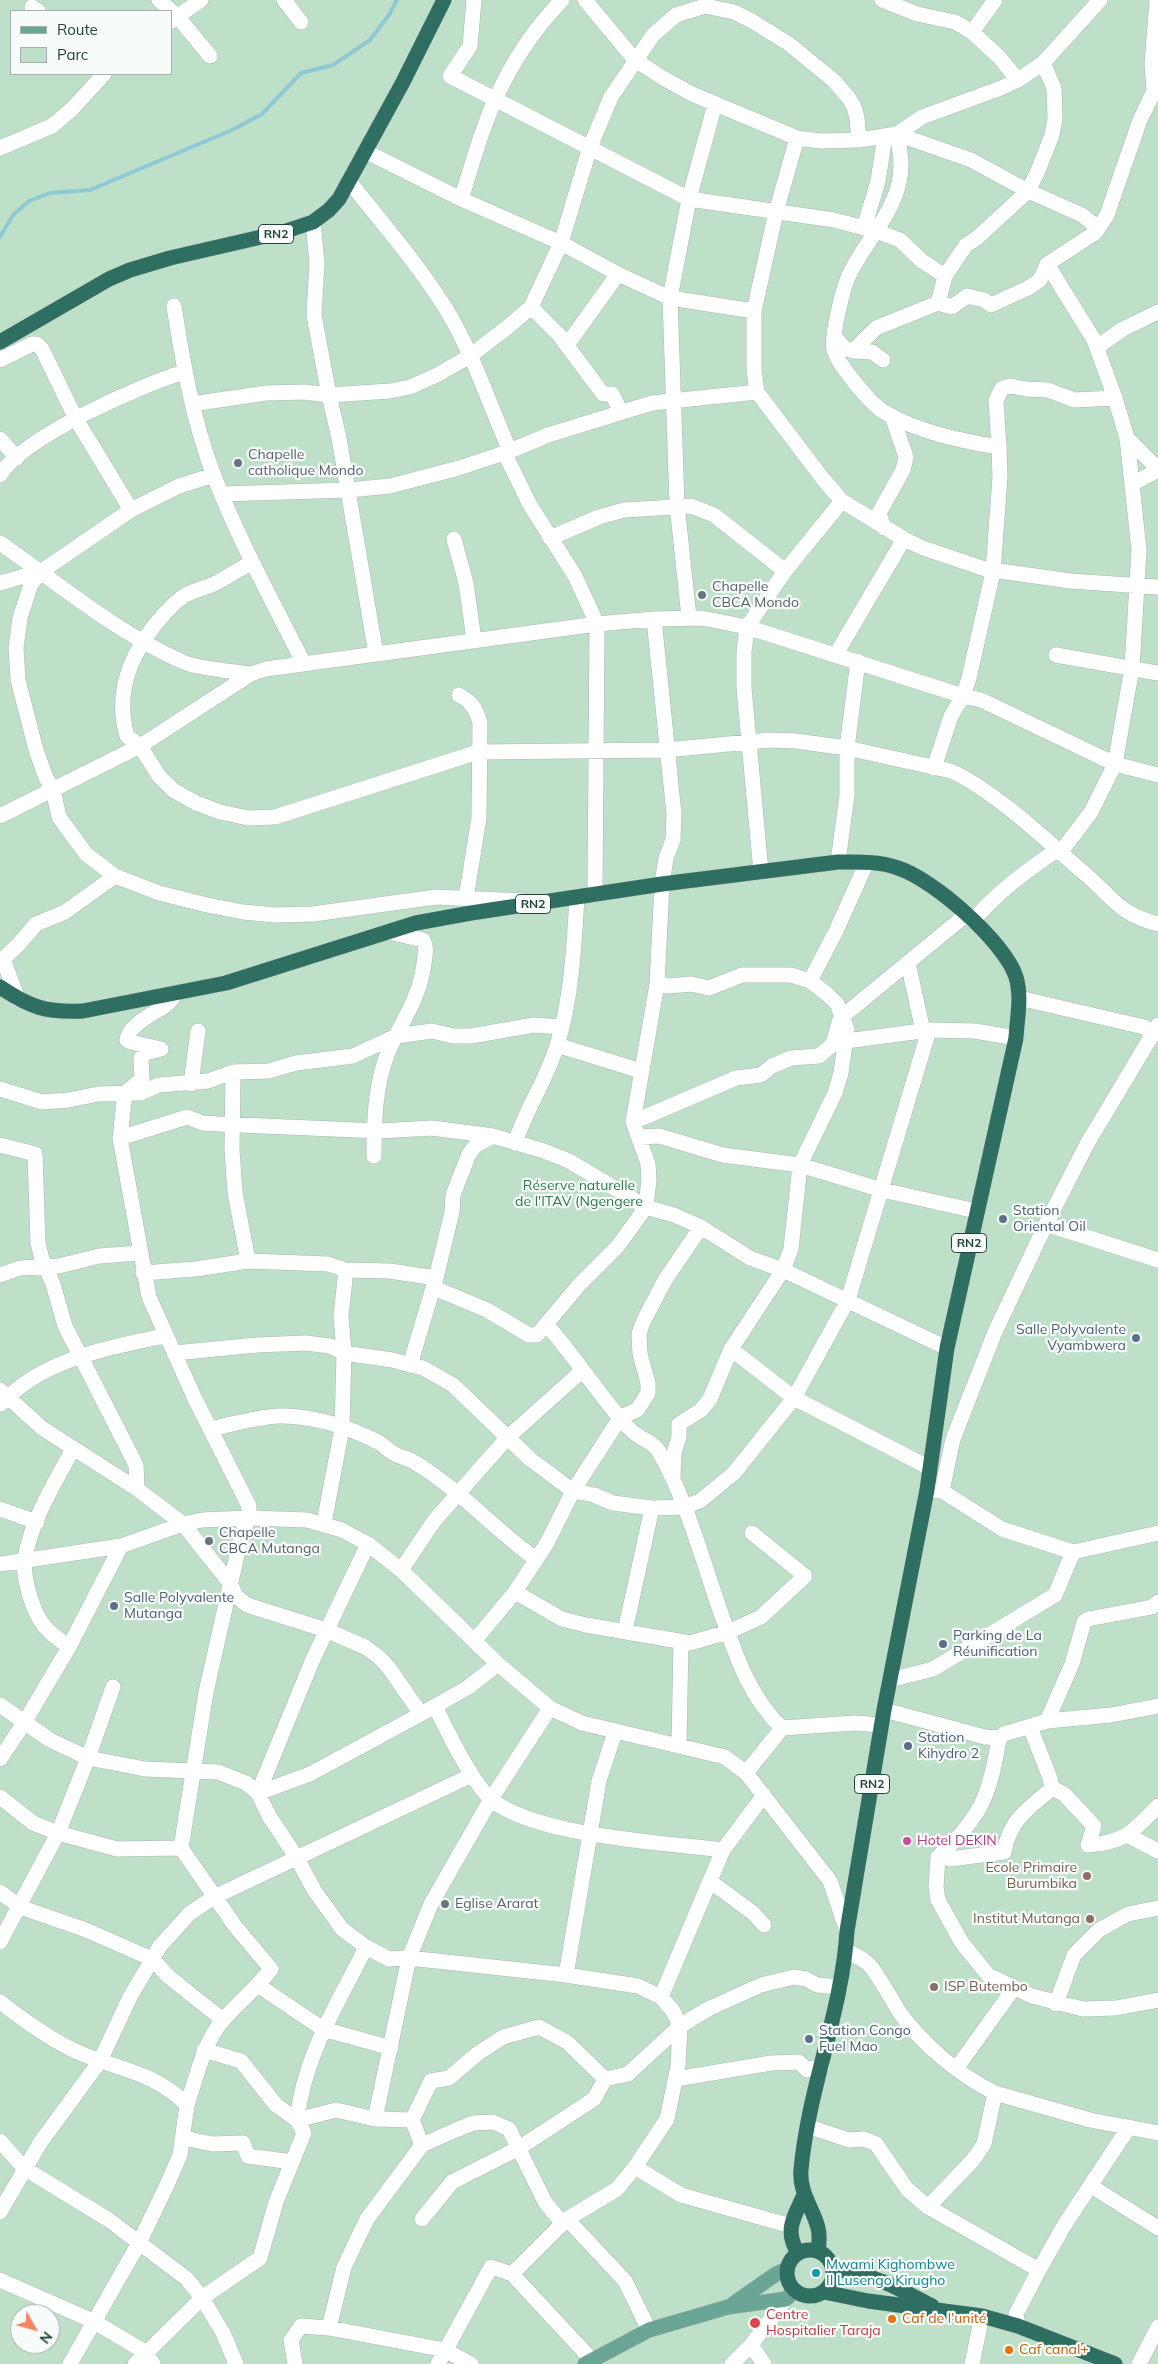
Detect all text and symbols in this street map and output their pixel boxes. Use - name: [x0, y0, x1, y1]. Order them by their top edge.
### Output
- legend: [10, 10, 172, 75]
- text: Route: [57, 20, 98, 39]
- text: Parc: [57, 45, 88, 64]
- road number: RN2: [258, 224, 294, 243]
- place label: Chapelle catholique Mondo: [248, 447, 363, 480]
- marker: Chapelle catholique Mondo: [232, 457, 244, 469]
- place label: Chapelle CBCA Mondo: [712, 579, 799, 612]
- marker: Chapelle CBCA Mondo: [696, 589, 708, 601]
- road number: RN2: [516, 894, 550, 914]
- park label: Réserve naturelle de l'ITAV (Ngengere: [515, 1178, 643, 1210]
- place label: Station Oriental Oil: [1013, 1203, 1086, 1236]
- marker: Station Oriental Oil: [997, 1213, 1009, 1225]
- road number: RN2: [952, 1234, 986, 1252]
- place label: Salle Polyvalente Vyambwera: [1016, 1322, 1126, 1354]
- marker: Salle Polyvalente Vyambwera: [1130, 1332, 1142, 1344]
- place label: Chapelle CBCA Mutanga: [219, 1525, 320, 1558]
- marker: Chapelle CBCA Mutanga: [203, 1535, 215, 1547]
- place label: Salle Polyvalente Mutanga: [124, 1590, 234, 1622]
- marker: Salle Polyvalente Mutanga: [108, 1600, 120, 1612]
- place label: Parking de La Réunification: [953, 1628, 1042, 1660]
- marker: Parking de La Réunification: [937, 1638, 949, 1650]
- place label: Station Kihydro 2: [918, 1730, 979, 1762]
- marker: Station Kihydro 2: [902, 1740, 914, 1752]
- road number: RN2: [854, 1775, 890, 1794]
- place label: Hotel DEKIN: [917, 1833, 997, 1849]
- marker: Hotel DEKIN: [901, 1835, 913, 1847]
- place label: Ecole Primaire Burumbika: [985, 1860, 1077, 1892]
- marker: Ecole Primaire Burumbika: [1081, 1870, 1093, 1882]
- place label: Eglise Ararat: [455, 1896, 539, 1912]
- marker: Eglise Ararat: [439, 1898, 451, 1910]
- place label: Institut Mutanga: [973, 1911, 1080, 1927]
- marker: Institut Mutanga: [1084, 1913, 1096, 1925]
- place label: ISP Butembo: [944, 1979, 1028, 1995]
- marker: ISP Butembo: [928, 1981, 940, 1993]
- place label: Station Congo Fuel Mao: [819, 2023, 911, 2056]
- marker: Station Congo Fuel Mao: [803, 2033, 815, 2045]
- place label: Mwami Kighombwe II Lusengo Kirugho: [826, 2257, 955, 2290]
- marker: Mwami Kighombwe II Lusengo Kirugho: [810, 2267, 822, 2279]
- north arrow: [10, 2304, 60, 2354]
- place label: Centre Hospitalier Taraja: [766, 2307, 881, 2340]
- place label: Caf de l'unité: [902, 2311, 986, 2327]
- marker: Caf de l'unité: [886, 2313, 898, 2325]
- marker: Centre Hospitalier Taraja: [748, 2316, 762, 2330]
- text: N: [36, 2328, 56, 2347]
- place label: Caf canal+: [1019, 2342, 1089, 2358]
- marker: Caf canal+: [1003, 2344, 1015, 2356]

